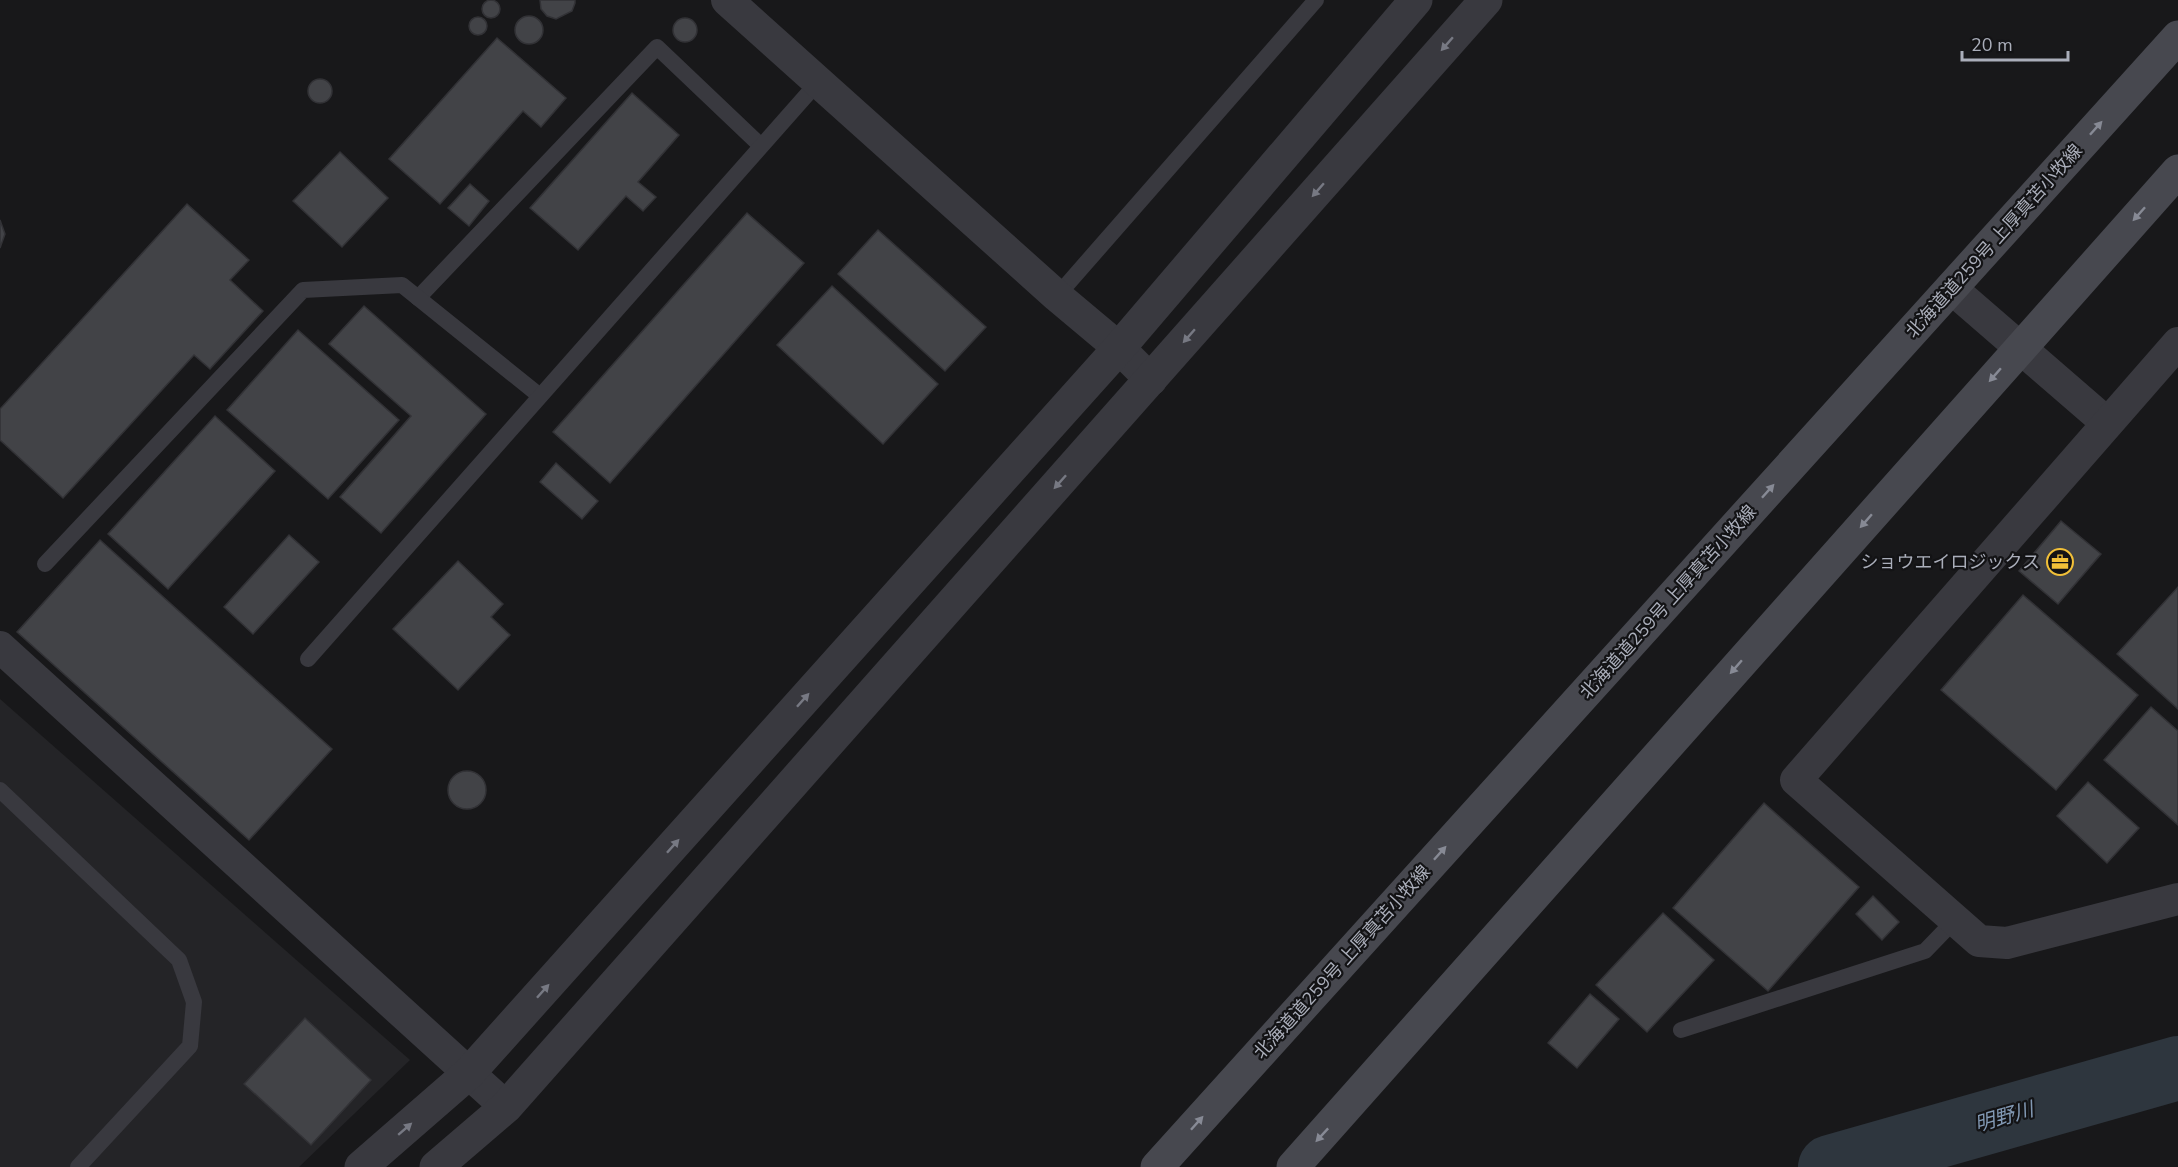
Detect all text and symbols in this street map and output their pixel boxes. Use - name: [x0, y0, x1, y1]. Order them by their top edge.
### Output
- scale bar: [1962, 24, 2068, 62]
- text: 20 m: [1971, 33, 2013, 57]
- one-way arrow: [1441, 36, 1454, 51]
- one-way arrow: [2089, 120, 2103, 135]
- street label: 北海道道259号 上厚真苫小牧線: [1900, 139, 2088, 343]
- one-way arrow: [1312, 182, 1325, 197]
- one-way arrow: [2133, 206, 2146, 221]
- one-way arrow: [1182, 329, 1196, 344]
- one-way arrow: [1989, 367, 2002, 382]
- one-way arrow: [1053, 475, 1067, 490]
- one-way arrow: [1761, 483, 1775, 498]
- street label: 北海道道259号 上厚真苫小牧線: [1574, 500, 1762, 704]
- one-way arrow: [1860, 513, 1873, 528]
- office icon: ショウエイロジックス: [2045, 547, 2075, 577]
- place label: ショウエイロジックス: [1861, 550, 2040, 574]
- one-way arrow: [1730, 659, 1743, 675]
- one-way arrow: [796, 693, 810, 708]
- one-way arrow: [666, 839, 679, 854]
- one-way arrow: [1433, 846, 1447, 861]
- street label: 北海道道259号 上厚真苫小牧線: [1248, 860, 1436, 1064]
- one-way arrow: [536, 984, 549, 999]
- water label: 明野川: [1971, 1095, 2038, 1138]
- one-way arrow: [1190, 1116, 1203, 1131]
- one-way arrow: [397, 1123, 412, 1136]
- one-way arrow: [1315, 1128, 1329, 1143]

